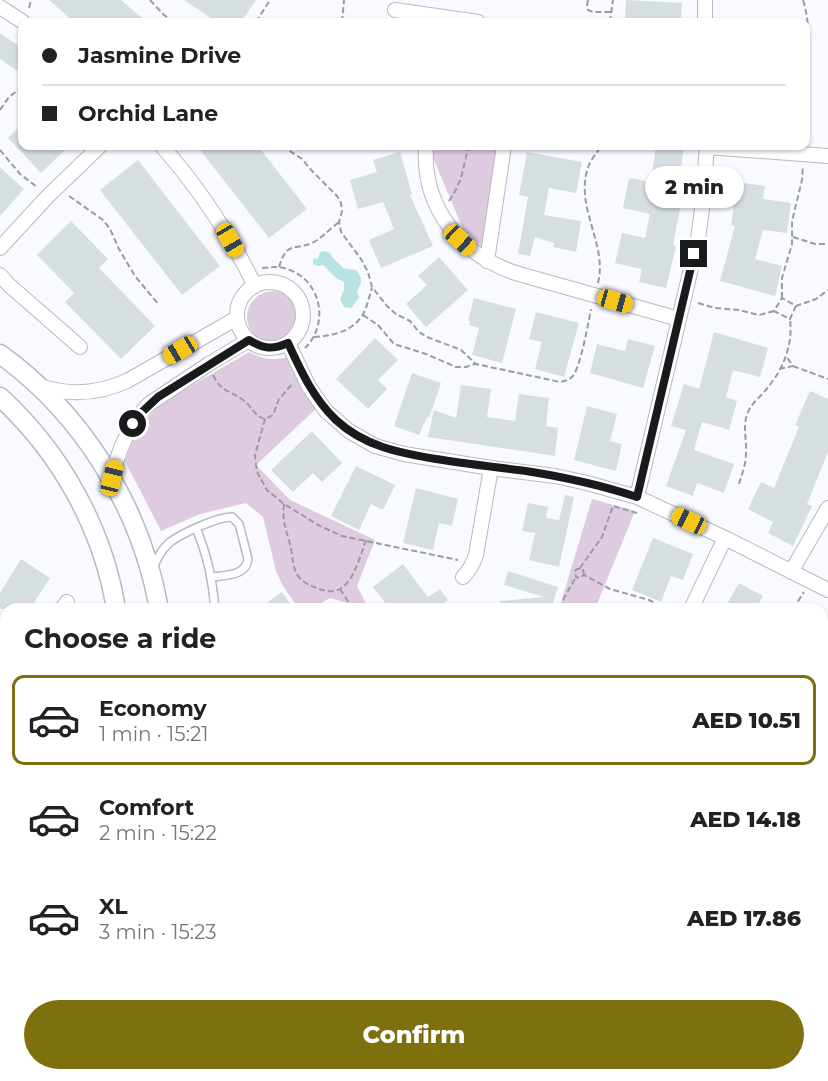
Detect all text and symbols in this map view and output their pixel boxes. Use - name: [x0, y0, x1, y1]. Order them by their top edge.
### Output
- text: Jasmine Drive: [78, 42, 241, 69]
- text: Orchid Lane: [78, 100, 218, 127]
- callout: 2 min: [644, 167, 744, 209]
- text: 2 min: [665, 175, 724, 199]
- car: [213, 220, 247, 260]
- car: [441, 221, 479, 259]
- route end: [680, 240, 707, 267]
- car: [595, 287, 635, 315]
- car: [160, 333, 200, 367]
- route start: [119, 410, 146, 437]
- car: [99, 458, 125, 498]
- car: [669, 505, 709, 537]
- text: Choose a ride: [24, 622, 216, 655]
- icon: car: [27, 693, 81, 747]
- text: Economy: [99, 695, 207, 722]
- text: AED 10.51: [692, 707, 801, 734]
- text: 1 min · 15:21: [99, 722, 208, 746]
- icon: car: [27, 792, 81, 846]
- text: Comfort: [99, 794, 194, 821]
- text: AED 14.18: [690, 806, 801, 833]
- text: 2 min · 15:22: [99, 821, 217, 845]
- icon: car: [27, 891, 81, 945]
- text: XL: [99, 893, 128, 920]
- text: AED 17.86: [687, 905, 801, 932]
- text: 3 min · 15:23: [99, 920, 217, 944]
- button: Confirm: [24, 1000, 804, 1069]

